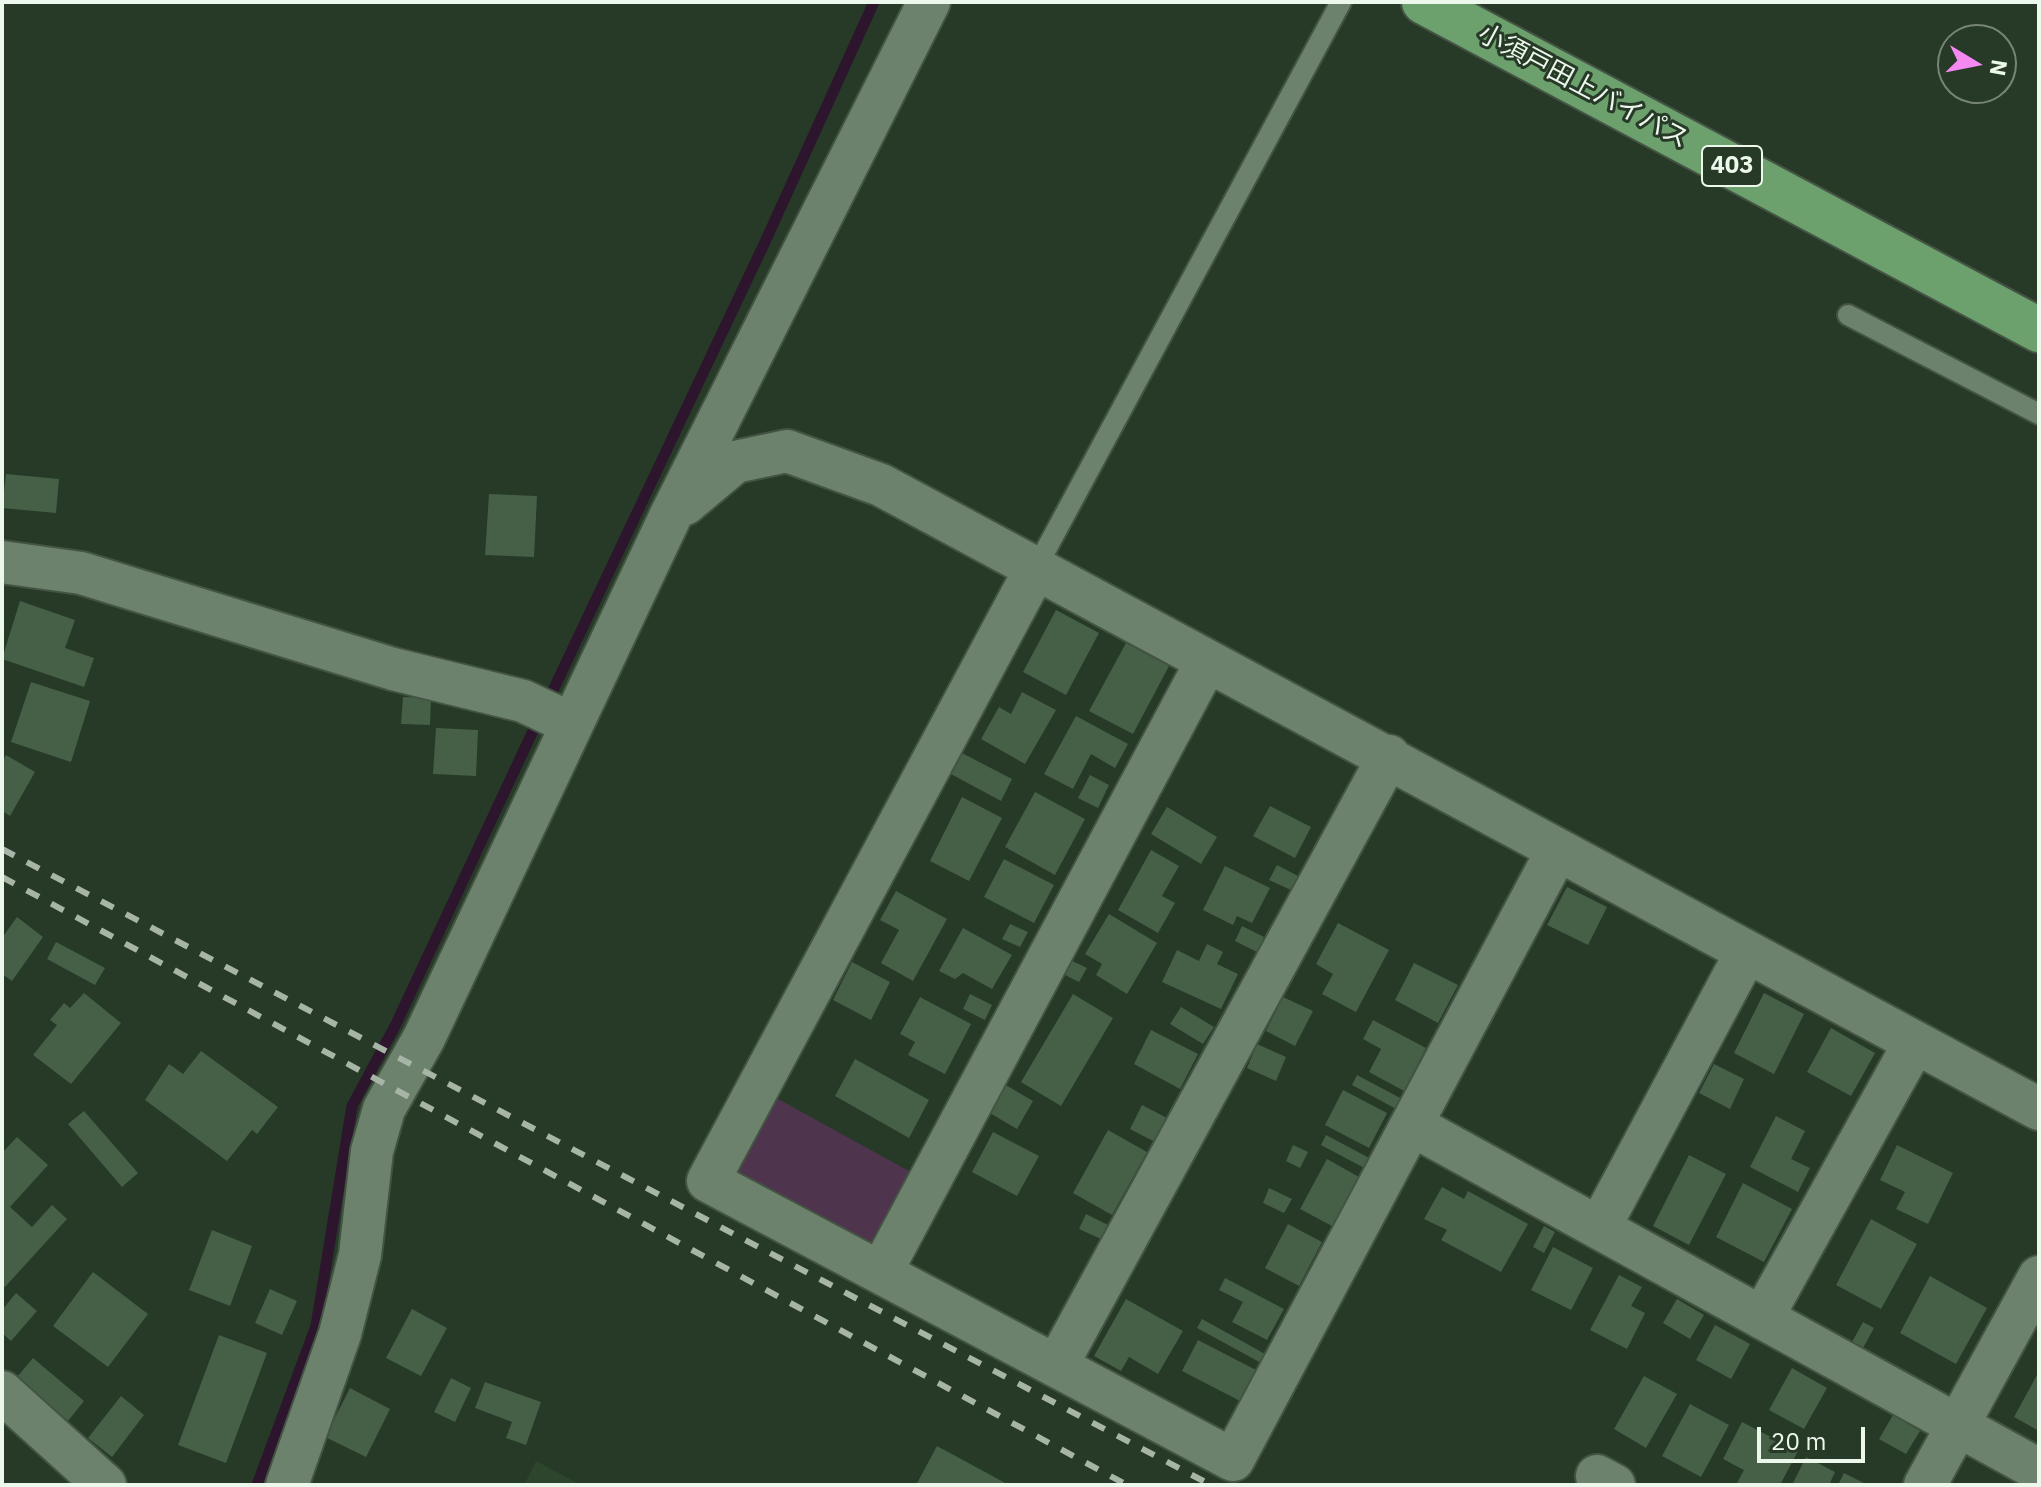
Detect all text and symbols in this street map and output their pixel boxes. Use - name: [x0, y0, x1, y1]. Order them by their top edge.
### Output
- street label: 小須戸田上バイパス: [1472, 18, 1694, 156]
- north arrow: [1937, 24, 2017, 104]
- text: N: [1983, 58, 2015, 78]
- road number: 403: [1702, 146, 1762, 186]
- scale bar: [1761, 1411, 1869, 1461]
- text: 20 m: [1771, 1425, 1826, 1457]

